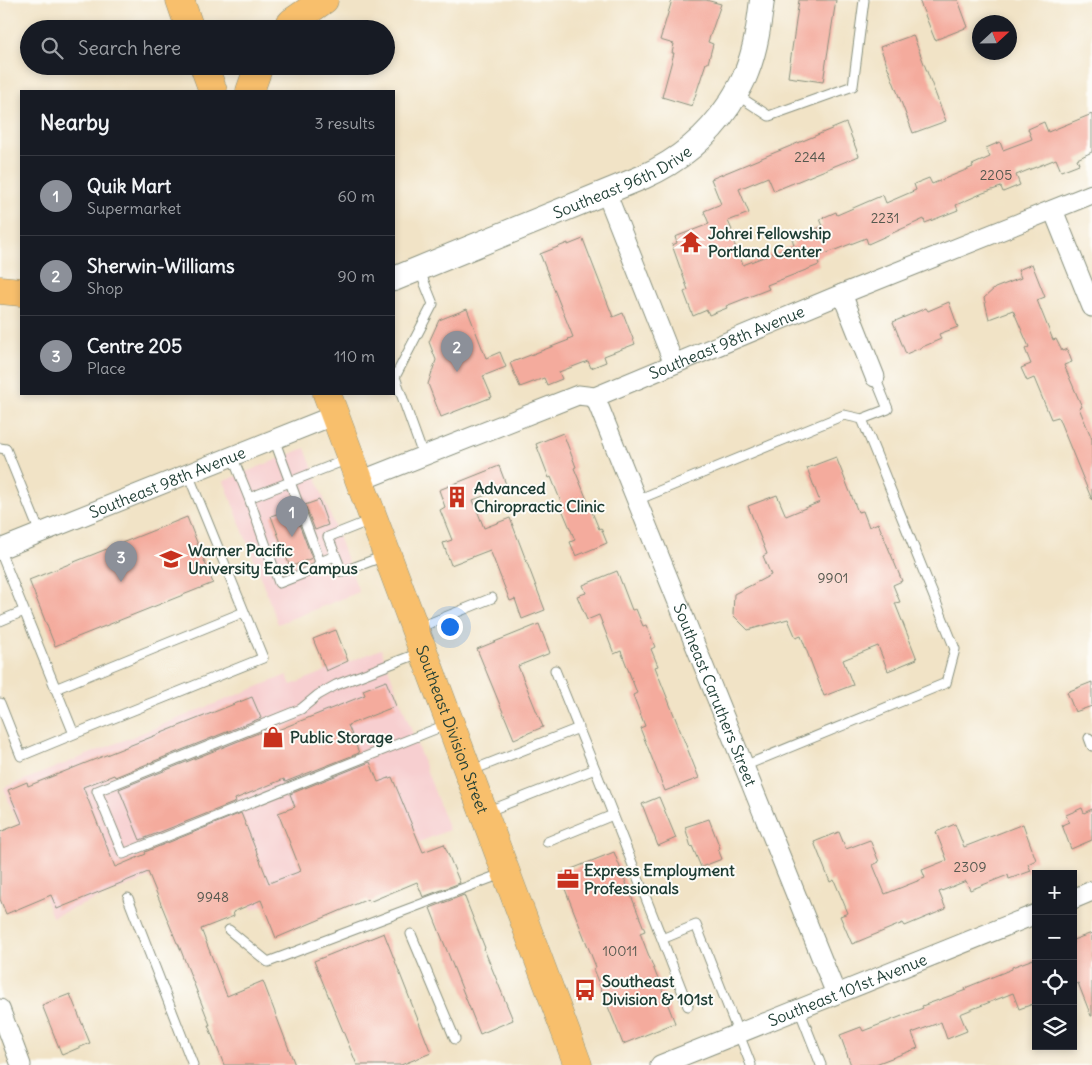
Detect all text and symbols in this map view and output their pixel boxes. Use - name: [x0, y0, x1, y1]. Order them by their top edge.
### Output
- north arrow: [972, 15, 1017, 60]
- search box: [20, 20, 395, 75]
- icon: search: [38, 34, 66, 62]
- text: Search here: [78, 36, 181, 60]
- text: Nearby: [40, 109, 110, 136]
- text: 3 results: [315, 113, 375, 133]
- street label: Southeast 96th Drive: [550, 141, 696, 223]
- house number: 2244: [794, 148, 826, 166]
- house number: 2205: [980, 166, 1012, 184]
- text: Quik Mart: [87, 174, 171, 198]
- text: 1: [53, 186, 59, 206]
- text: 60 m: [337, 186, 375, 206]
- text: Supermarket: [87, 198, 181, 218]
- house number: 2231: [871, 209, 899, 227]
- place label: Johrei Fellowship Portland Center: [708, 223, 831, 261]
- temple icon: Johrei Fellowship Portland Center: [678, 229, 704, 255]
- text: Sherwin-Williams: [87, 254, 235, 278]
- text: 2: [52, 266, 60, 286]
- text: 90 m: [337, 266, 375, 286]
- text: Shop: [87, 278, 123, 298]
- street label: Southeast 98th Avenue: [646, 301, 807, 383]
- pin: 2: [441, 331, 473, 372]
- text: Centre 205: [87, 334, 182, 358]
- text: 3: [51, 346, 61, 366]
- text: 110 m: [334, 346, 375, 366]
- text: Place: [87, 358, 126, 378]
- street label: Southeast 98th Avenue: [86, 442, 248, 522]
- place label: Advanced Chiropractic Clinic: [474, 478, 605, 517]
- building icon: Advanced Chiropractic Clinic: [444, 484, 470, 510]
- pin: 1: [276, 496, 308, 537]
- place label: Warner Pacific University East Campus: [188, 540, 358, 579]
- pin: 3: [105, 541, 137, 582]
- school or university icon: Warner Pacific University East Campus: [158, 546, 184, 572]
- house number: 9901: [818, 569, 848, 587]
- street label: Southeast Caruthers Street: [669, 600, 761, 789]
- your location: [437, 614, 463, 640]
- street label: Southeast Division Street: [412, 642, 493, 817]
- shop icon: Public Storage: [260, 724, 286, 750]
- place label: Public Storage: [290, 727, 393, 748]
- house number: 2309: [954, 858, 986, 876]
- place label: Express Employment Professionals: [584, 860, 735, 898]
- office icon: Express Employment Professionals: [555, 866, 581, 892]
- map controls: [1032, 870, 1077, 1050]
- button: +: [1032, 870, 1077, 915]
- house number: 9948: [197, 888, 229, 906]
- button: −: [1032, 915, 1077, 960]
- house number: 10011: [602, 942, 638, 960]
- street label: Southeast 101st Avenue: [765, 949, 930, 1031]
- button: locate: [1032, 960, 1077, 1005]
- place label: Southeast Division & 101st: [602, 971, 714, 1009]
- bus stop icon: Southeast Division & 101st: [572, 977, 598, 1003]
- button: layers: [1032, 1005, 1077, 1050]

